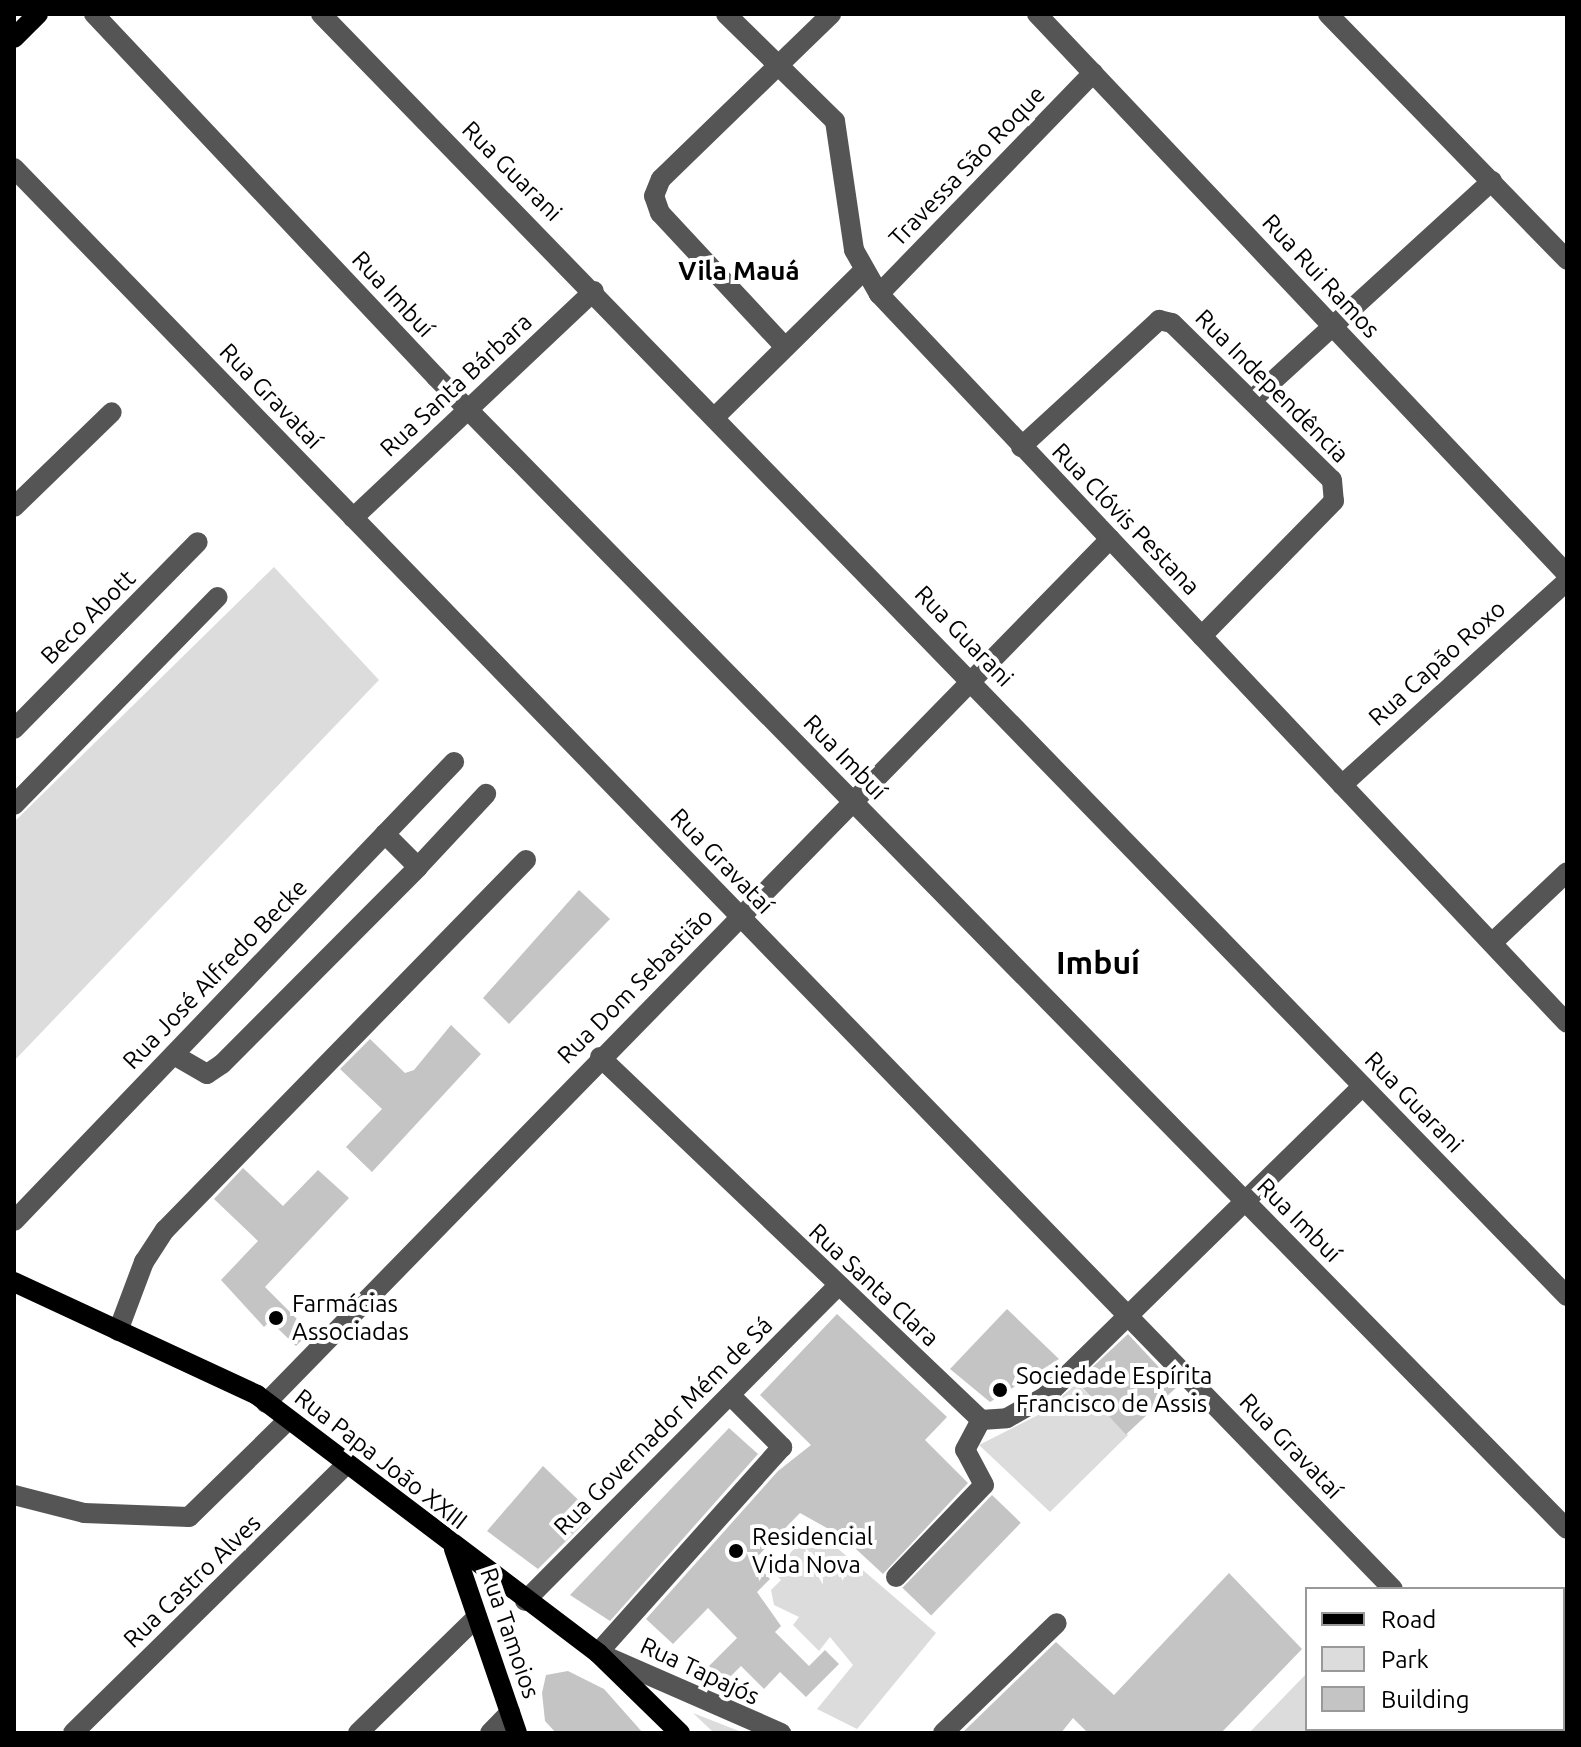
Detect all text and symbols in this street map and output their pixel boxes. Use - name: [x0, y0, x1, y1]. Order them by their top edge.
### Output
- street label: Travessa São Roque: [883, 80, 1051, 252]
- street label: Rua Guarani: [456, 115, 568, 227]
- street label: Rua Rui Ramos: [1256, 208, 1386, 344]
- street label: Rua Imbuí: [346, 245, 440, 343]
- district label: Vila Mauá: [678, 255, 800, 287]
- street label: Rua Independência: [1189, 303, 1355, 469]
- street label: Rua Santa Bárbara: [374, 307, 538, 463]
- street label: Rua Gravataí: [214, 337, 328, 455]
- street label: Rua Clóvis Pestana: [1046, 437, 1206, 601]
- street label: Beco Abott: [35, 564, 141, 670]
- street label: Rua Guarani: [909, 579, 1019, 693]
- street label: Rua Capão Roxo: [1363, 594, 1511, 732]
- street label: Rua Imbuí: [798, 709, 892, 805]
- street label: Rua Gravataí: [665, 802, 779, 920]
- street label: Rua José Alfredo Becke: [117, 873, 313, 1075]
- street label: Rua Dom Sebastião: [551, 902, 719, 1070]
- district label: Imbuí: [1056, 943, 1140, 981]
- street label: Rua Guarani: [1359, 1045, 1469, 1159]
- street label: Rua Imbuí: [1251, 1172, 1347, 1268]
- street label: Rua Santa Clara: [803, 1217, 945, 1353]
- place label: Farmácias Associadas: [292, 1290, 409, 1346]
- marker: Farmácias Associadas: [267, 1309, 285, 1327]
- street label: Rua Governador Mém de Sá: [548, 1311, 778, 1541]
- place label: Sociedade Espírita Francisco de Assis: [1016, 1362, 1212, 1418]
- marker: Sociedade Espírita Francisco de Assis: [991, 1381, 1009, 1399]
- street label: Rua Papa João XXIII: [289, 1383, 473, 1535]
- street label: Rua Gravataí: [1234, 1387, 1348, 1505]
- street label: Rua Castro Alves: [118, 1508, 266, 1654]
- place label: Residencial Vida Nova: [752, 1523, 873, 1579]
- marker: Residencial Vida Nova: [727, 1542, 745, 1560]
- street label: Rua Tamoios: [474, 1564, 546, 1702]
- legend: [1305, 1587, 1565, 1731]
- text: Road: [1381, 1606, 1436, 1633]
- street label: Rua Tapajós: [636, 1631, 764, 1711]
- text: Park: [1381, 1646, 1429, 1673]
- text: Building: [1381, 1686, 1469, 1713]

